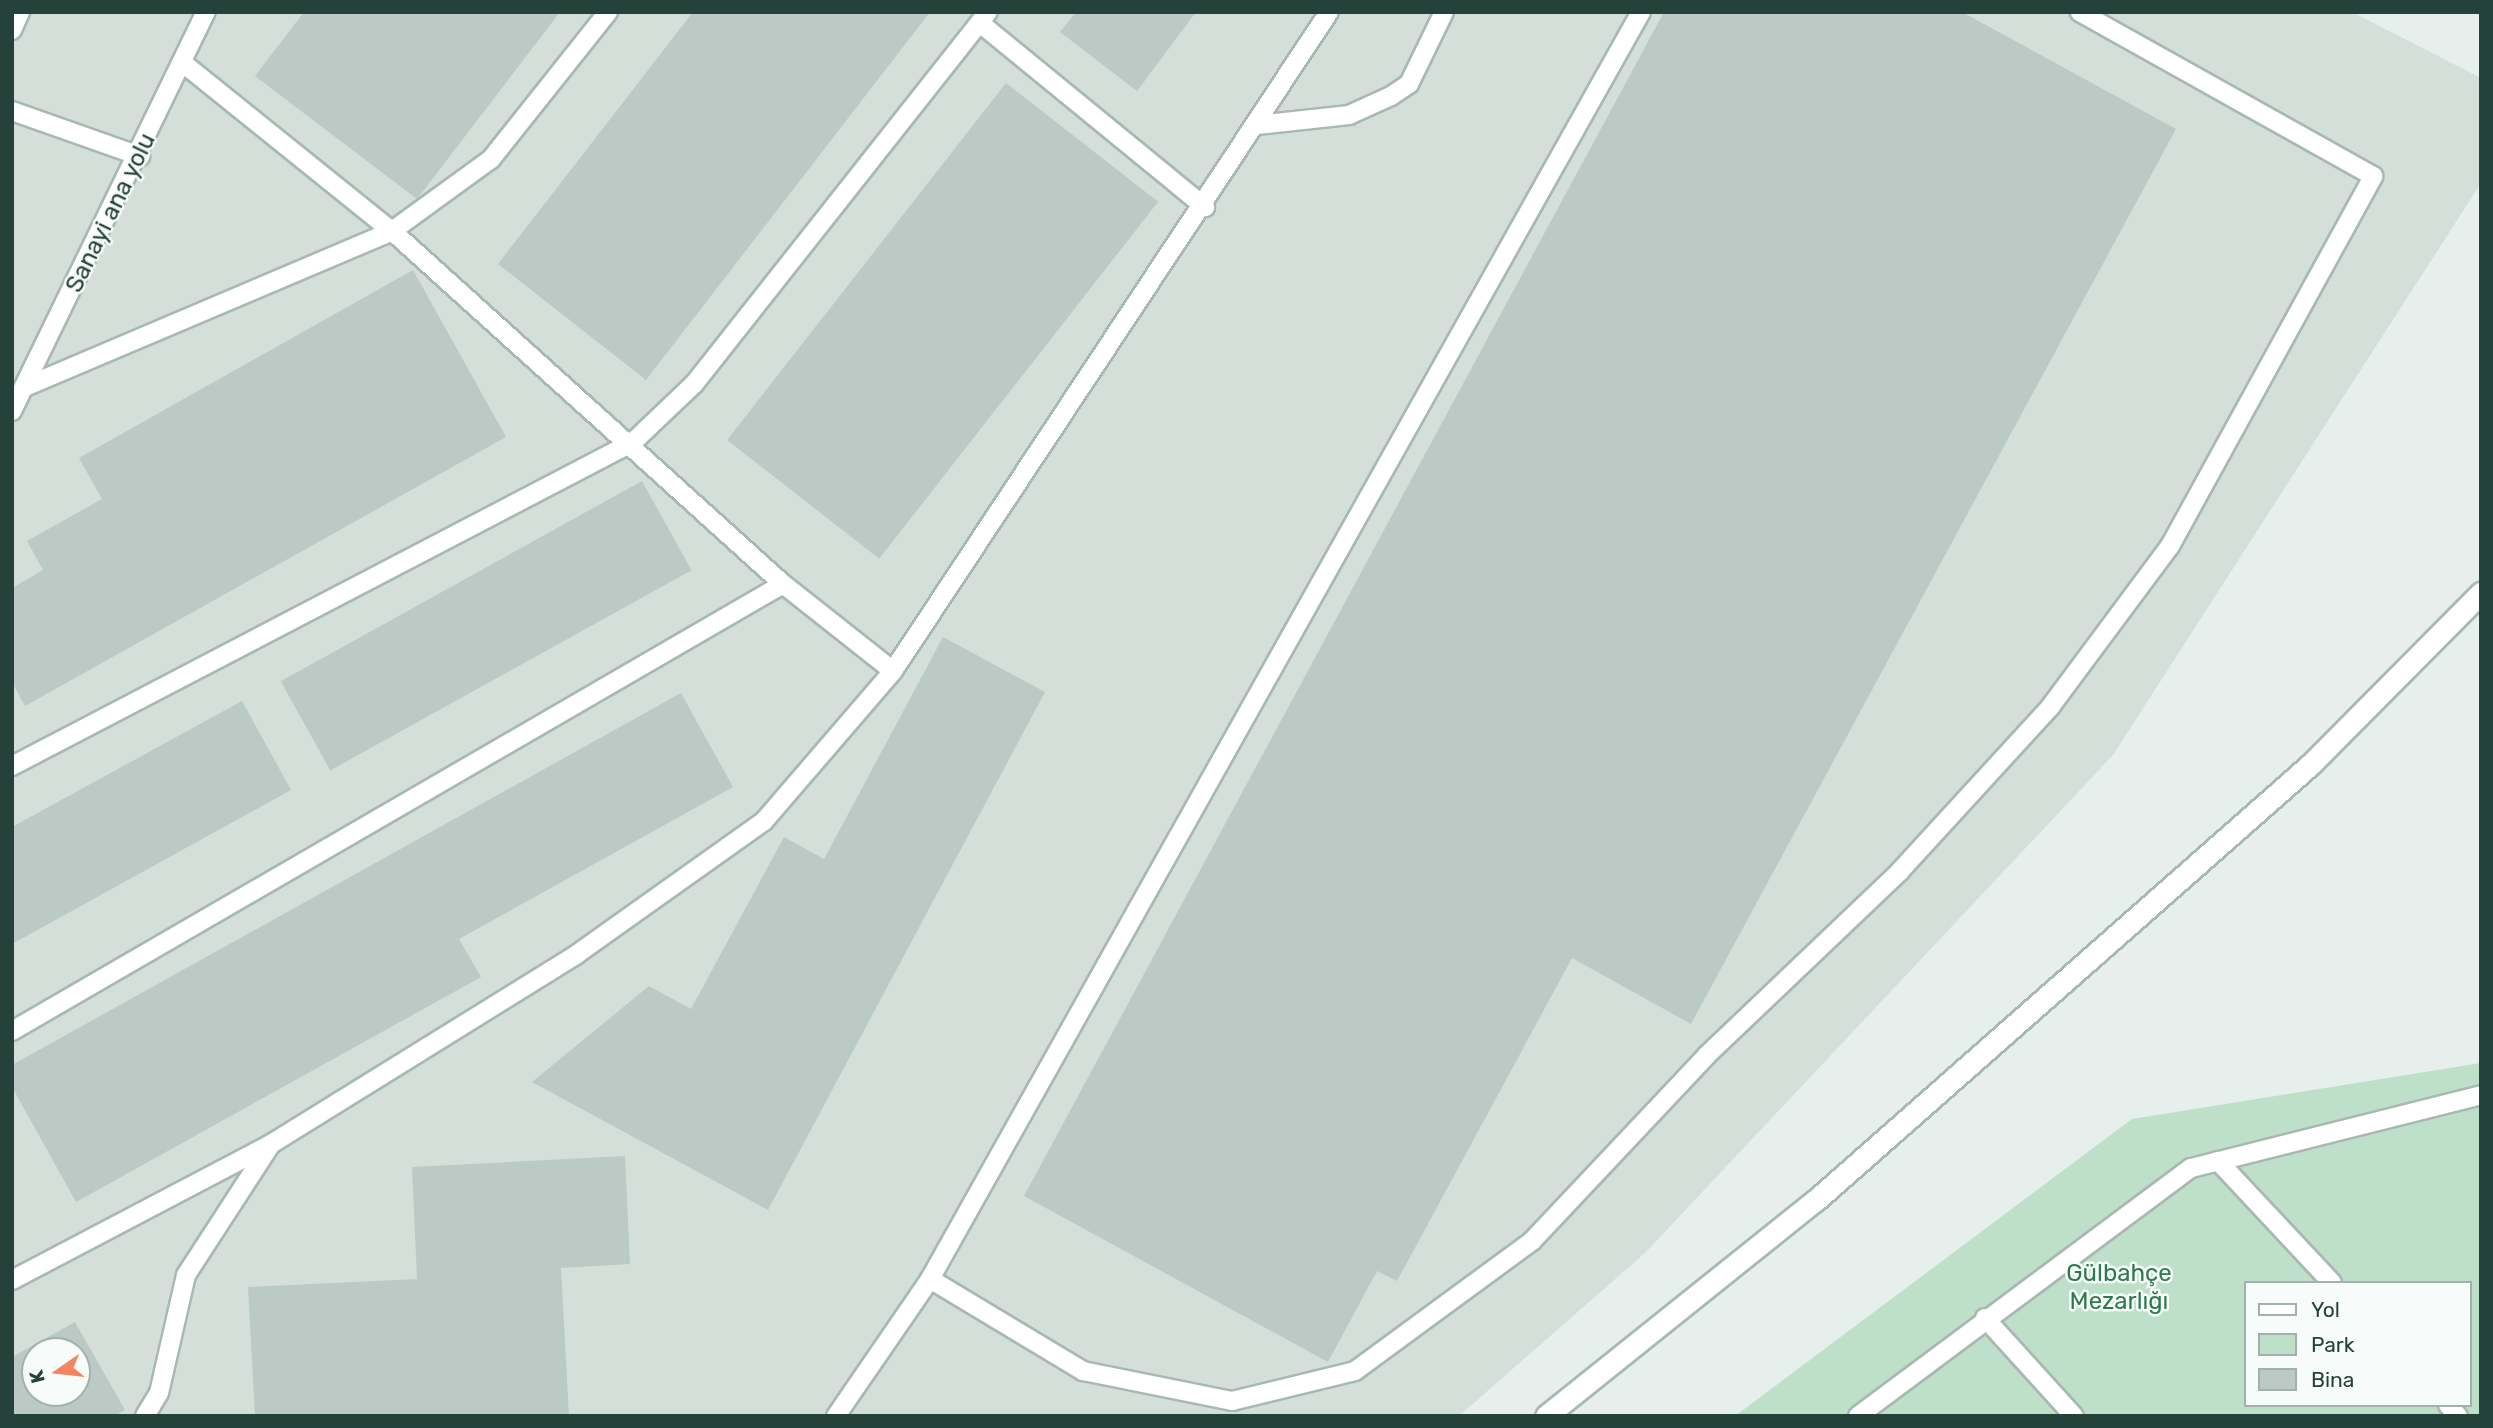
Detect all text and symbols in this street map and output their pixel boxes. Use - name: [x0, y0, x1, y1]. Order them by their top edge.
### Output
- street label: Sanayi ana yolu: [60, 128, 162, 298]
- park label: Gülbahçe Mezarlığı: [2066, 1260, 2172, 1316]
- legend: [2244, 1281, 2472, 1407]
- text: Yol: [2311, 1297, 2340, 1322]
- text: Park: [2311, 1332, 2355, 1357]
- north arrow: [21, 1337, 91, 1407]
- text: Bina: [2311, 1367, 2354, 1392]
- text: K: [24, 1368, 50, 1386]

